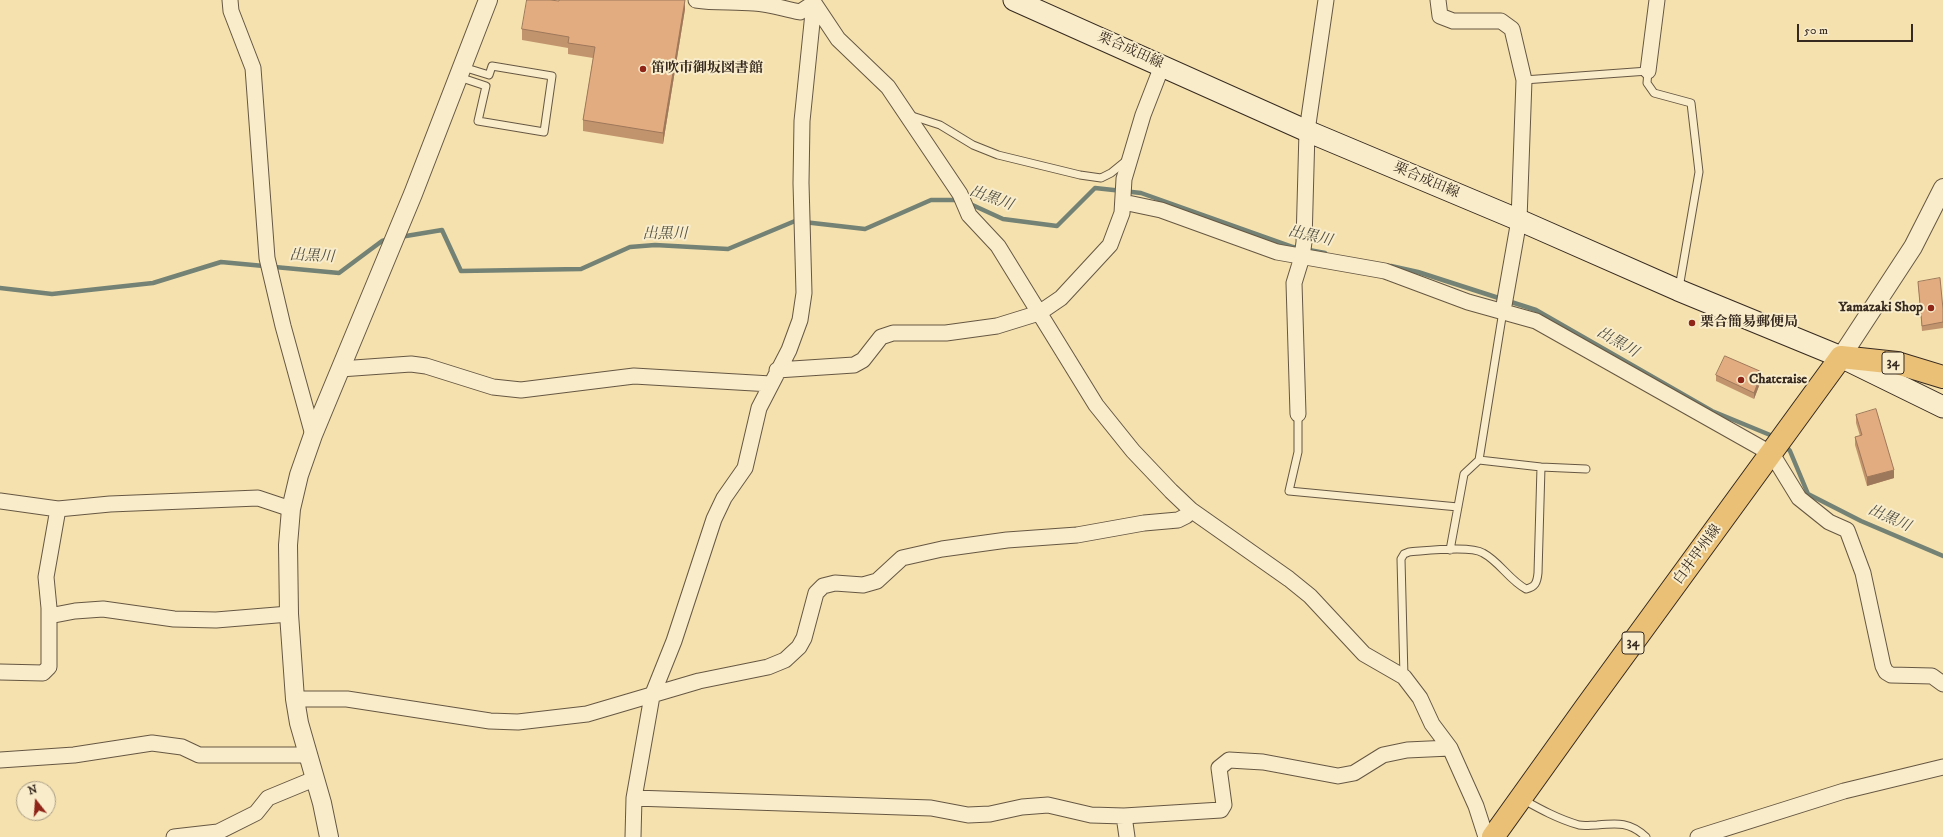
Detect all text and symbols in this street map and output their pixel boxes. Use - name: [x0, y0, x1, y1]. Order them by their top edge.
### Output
- scale bar: [1799, 16, 1915, 42]
- text: 50 m: [1804, 23, 1828, 38]
- street label: 栗合成田線: [1095, 29, 1165, 73]
- place label: 笛吹市御坂図書館: [651, 61, 763, 77]
- marker: 笛吹市御坂図書館: [638, 64, 648, 74]
- street label: 栗合成田線: [1391, 160, 1461, 202]
- water label: 出黒川: [967, 183, 1015, 215]
- water label: 出黒川: [1286, 223, 1334, 251]
- water label: 出黒川: [643, 226, 687, 244]
- water label: 出黒川: [289, 247, 335, 267]
- place label: Yamazaki Shop: [1839, 300, 1923, 316]
- marker: Yamazaki Shop: [1926, 303, 1936, 313]
- place label: 栗合簡易郵便局: [1700, 315, 1798, 331]
- marker: 栗合簡易郵便局: [1687, 318, 1697, 328]
- water label: 出黒川: [1593, 324, 1641, 362]
- road number: 34: [1882, 352, 1904, 374]
- place label: Chateraise: [1749, 372, 1807, 388]
- marker: Chateraise: [1736, 375, 1746, 385]
- water label: 出黒川: [1865, 502, 1913, 536]
- street label: 白井甲州線: [1671, 522, 1725, 588]
- road number: 34: [1622, 632, 1644, 654]
- north arrow: [16, 781, 56, 821]
- text: N: [26, 782, 39, 798]

